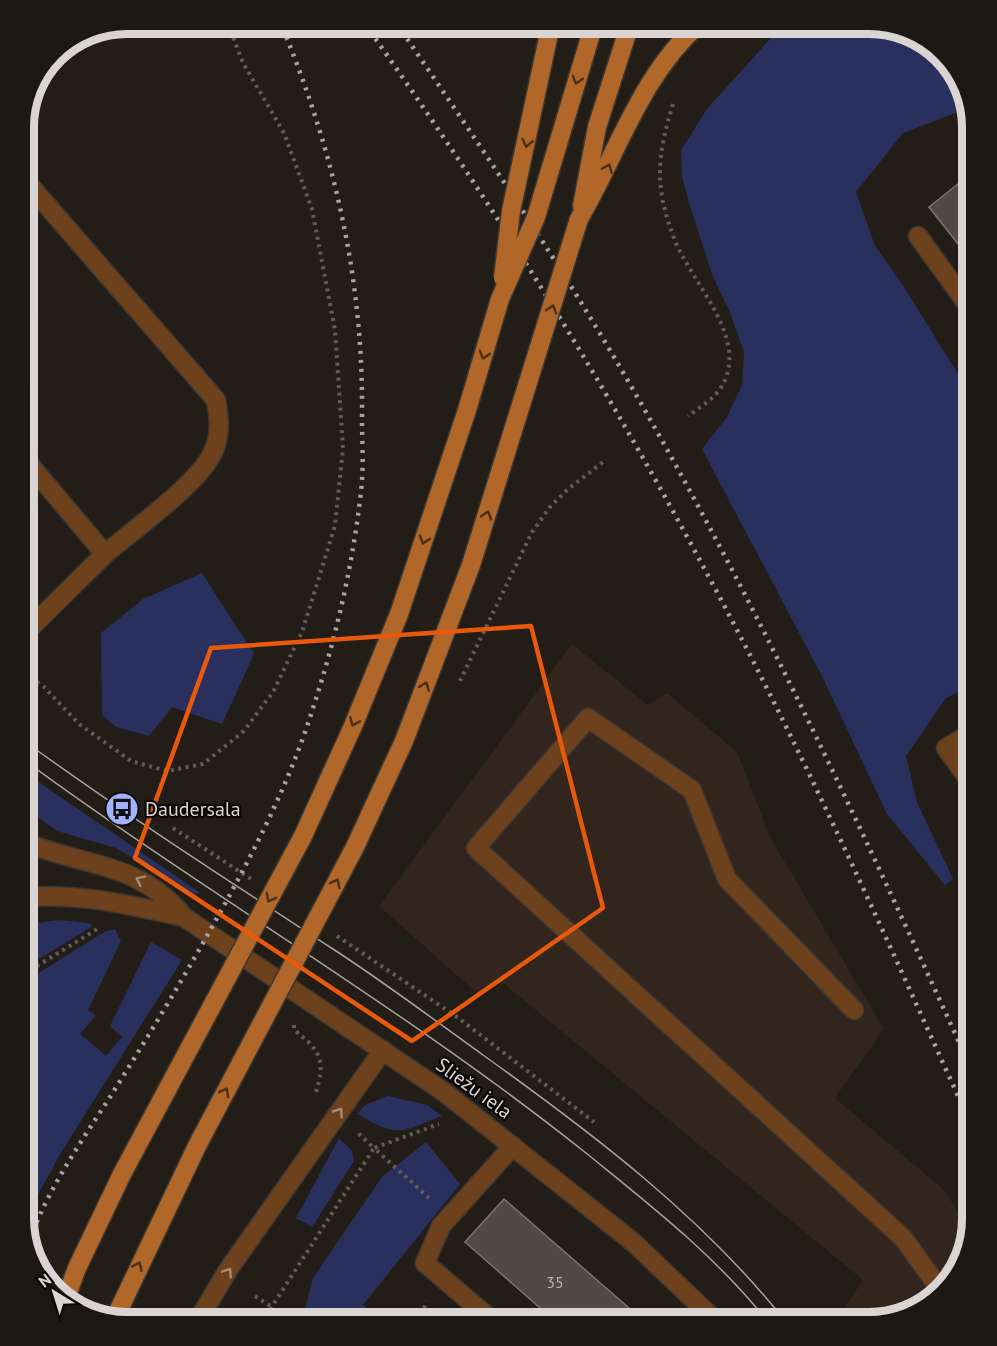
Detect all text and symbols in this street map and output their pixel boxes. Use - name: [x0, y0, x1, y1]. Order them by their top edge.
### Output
- one-way arrow: [572, 74, 585, 85]
- one-way arrow: [521, 138, 534, 148]
- one-way arrow: [600, 163, 612, 174]
- one-way arrow: [544, 304, 557, 315]
- one-way arrow: [479, 349, 491, 360]
- one-way arrow: [480, 510, 492, 521]
- one-way arrow: [418, 534, 431, 545]
- one-way arrow: [418, 681, 431, 692]
- one-way arrow: [349, 716, 361, 727]
- bus stop icon: Daudersala: [104, 791, 140, 827]
- place label: Daudersala: [145, 796, 241, 822]
- one-way arrow: [136, 875, 147, 887]
- one-way arrow: [329, 878, 340, 889]
- one-way arrow: [266, 892, 277, 902]
- street label: Sliežu iela: [431, 1052, 517, 1124]
- one-way arrow: [218, 1087, 230, 1098]
- one-way arrow: [332, 1108, 343, 1119]
- north arrow: [24, 1262, 84, 1322]
- one-way arrow: [130, 1262, 142, 1273]
- one-way arrow: [220, 1268, 232, 1278]
- text: N: [34, 1269, 55, 1291]
- house number: 35: [546, 1272, 564, 1292]

